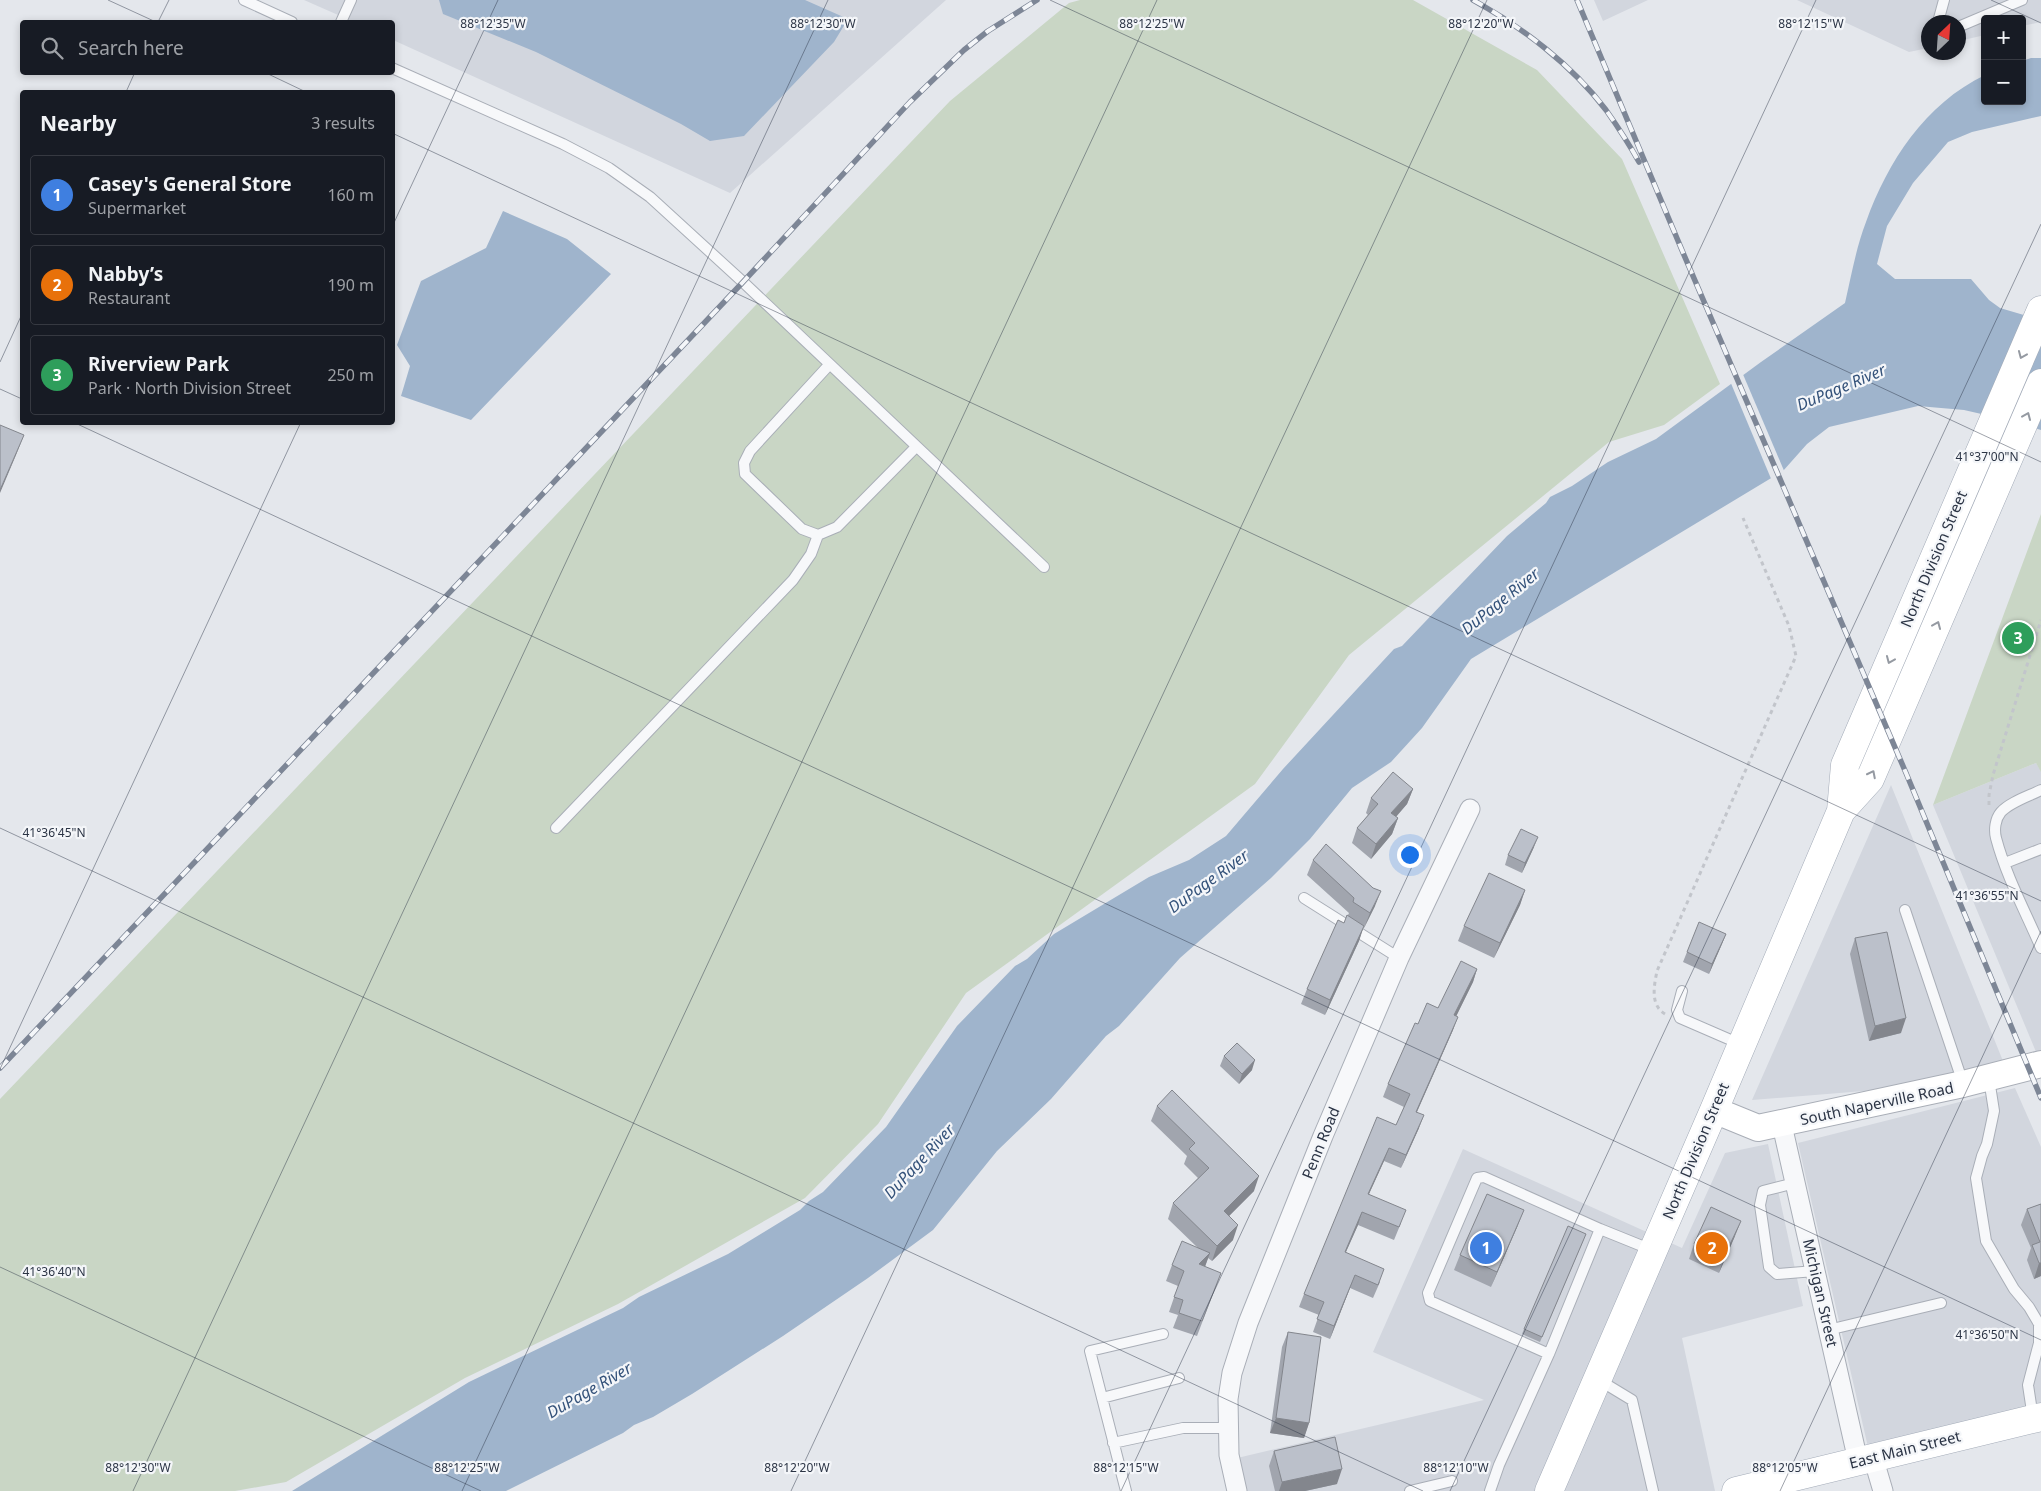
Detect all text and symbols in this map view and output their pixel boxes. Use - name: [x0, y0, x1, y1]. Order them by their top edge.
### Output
- text: 88°12'35"W: [460, 15, 526, 32]
- text: 88°12'30"W: [790, 15, 856, 32]
- text: 88°12'25"W: [1119, 15, 1185, 32]
- text: 88°12'20"W: [1448, 15, 1514, 32]
- text: 88°12'15"W: [1778, 15, 1844, 32]
- north arrow: [1921, 15, 1966, 60]
- map controls: [1981, 15, 2026, 105]
- button: +: [1981, 15, 2026, 60]
- search box: [20, 20, 395, 75]
- icon: search: [38, 34, 66, 62]
- text: Search here: [78, 35, 184, 61]
- button: −: [1981, 60, 2026, 105]
- text: Nearby: [40, 109, 116, 137]
- text: 3 results: [311, 112, 375, 134]
- text: Casey's General Store: [88, 171, 292, 197]
- text: 1: [52, 184, 62, 206]
- text: 160 m: [327, 184, 374, 206]
- text: Supermarket: [88, 197, 186, 219]
- text: Nabby’s: [88, 261, 163, 287]
- text: 2: [52, 274, 62, 296]
- text: 190 m: [327, 274, 374, 296]
- text: Restaurant: [88, 287, 170, 309]
- one-way arrow: [2017, 350, 2028, 359]
- text: Riverview Park: [88, 351, 229, 377]
- water label: DuPage River: [1793, 358, 1889, 416]
- text: 3: [52, 364, 62, 386]
- text: 250 m: [327, 364, 374, 386]
- text: Park · North Division Street: [88, 377, 291, 399]
- one-way arrow: [2020, 412, 2031, 421]
- text: 41°37'00"N: [1955, 448, 2019, 465]
- street label: North Division Street: [1895, 487, 1971, 630]
- water label: DuPage River: [1456, 562, 1544, 639]
- pin: 3: [2002, 619, 2034, 657]
- one-way arrow: [1930, 621, 1941, 630]
- one-way arrow: [1886, 655, 1896, 664]
- one-way arrow: [1866, 770, 1876, 779]
- text: 41°36'45"N: [22, 824, 86, 841]
- your location: [1397, 842, 1423, 868]
- water label: DuPage River: [1163, 844, 1253, 918]
- text: 41°36'55"N: [1955, 887, 2019, 904]
- street label: South Naperville Road: [1798, 1077, 1955, 1129]
- street label: North Division Street: [1657, 1079, 1733, 1222]
- street label: Penn Road: [1297, 1104, 1344, 1182]
- water label: DuPage River: [879, 1118, 960, 1203]
- pin: 1: [1470, 1229, 1502, 1267]
- pin: 2: [1696, 1229, 1728, 1267]
- street label: Michigan Street: [1799, 1237, 1843, 1349]
- text: 41°36'40"N: [22, 1263, 86, 1280]
- text: 41°36'50"N: [1955, 1326, 2019, 1343]
- water label: DuPage River: [543, 1357, 636, 1423]
- street label: East Main Street: [1847, 1425, 1963, 1473]
- text: 88°12'30"W: [105, 1459, 171, 1476]
- text: 88°12'25"W: [434, 1459, 500, 1476]
- text: 88°12'20"W: [764, 1459, 830, 1476]
- text: 88°12'15"W: [1093, 1459, 1159, 1476]
- text: 88°12'10"W: [1423, 1459, 1489, 1476]
- text: 88°12'05"W: [1752, 1459, 1818, 1476]

